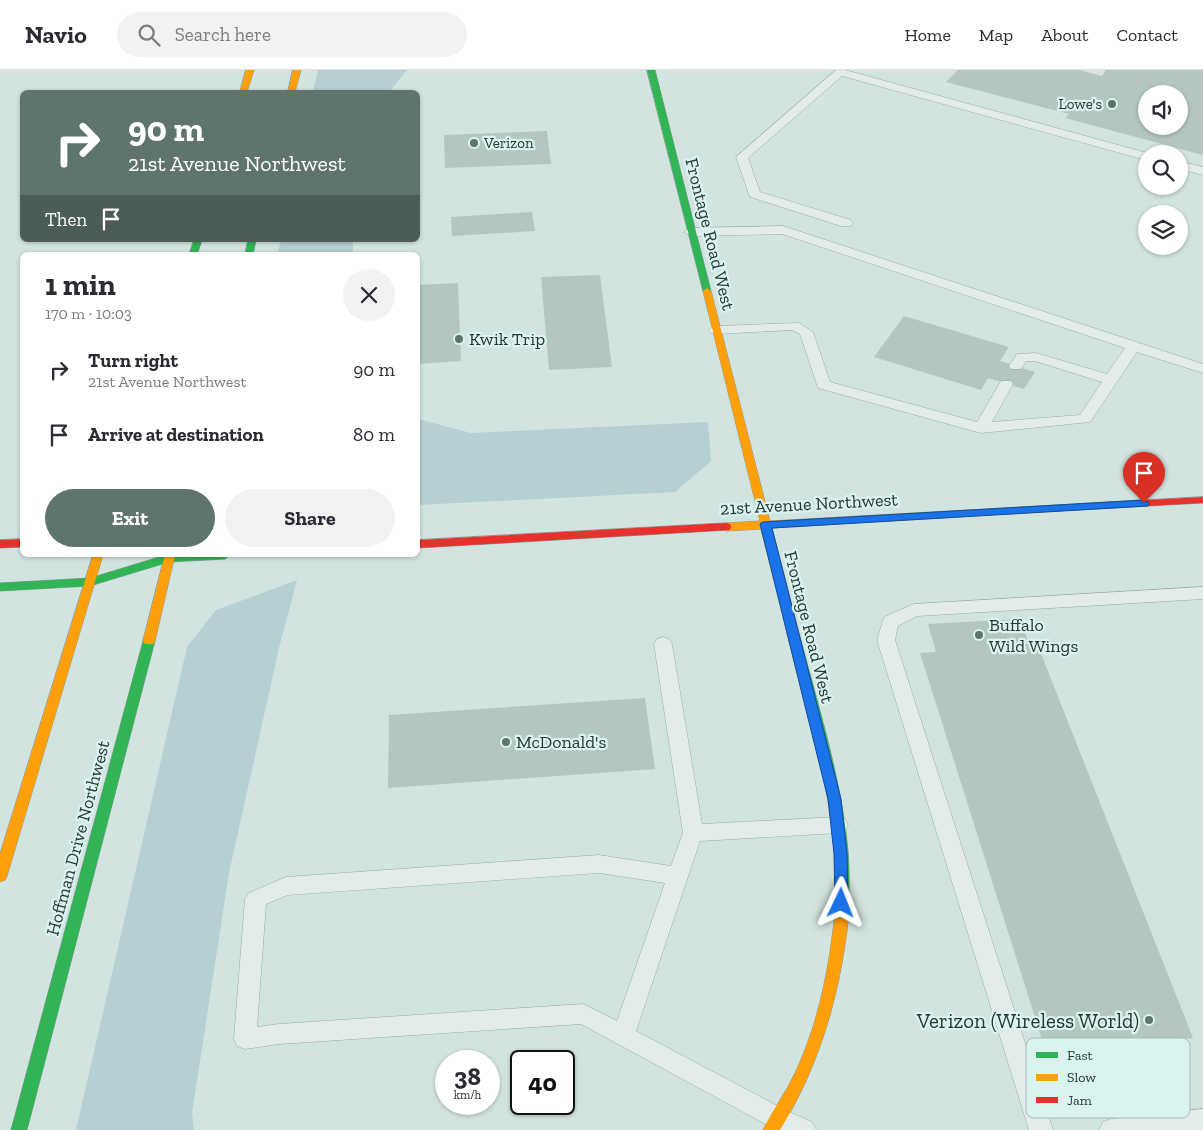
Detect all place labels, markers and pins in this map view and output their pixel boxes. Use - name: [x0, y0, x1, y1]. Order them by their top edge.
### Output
- place label: Lowe's: [1059, 95, 1102, 113]
- marker: Lowe's: [1106, 98, 1118, 110]
- place label: Verizon: [483, 134, 534, 152]
- marker: Verizon: [468, 137, 480, 149]
- place label: Kwik Trip: [469, 328, 545, 350]
- marker: Kwik Trip: [453, 333, 465, 345]
- pin: [1123, 452, 1165, 503]
- place label: Buffalo Wild Wings: [989, 614, 1078, 657]
- marker: Buffalo Wild Wings: [973, 629, 985, 641]
- place label: McDonald's: [516, 731, 606, 753]
- marker: McDonald's: [500, 736, 512, 748]
- place label: Verizon (Wireless World): [916, 1008, 1139, 1033]
- marker: Verizon (Wireless World): [1143, 1014, 1155, 1026]

